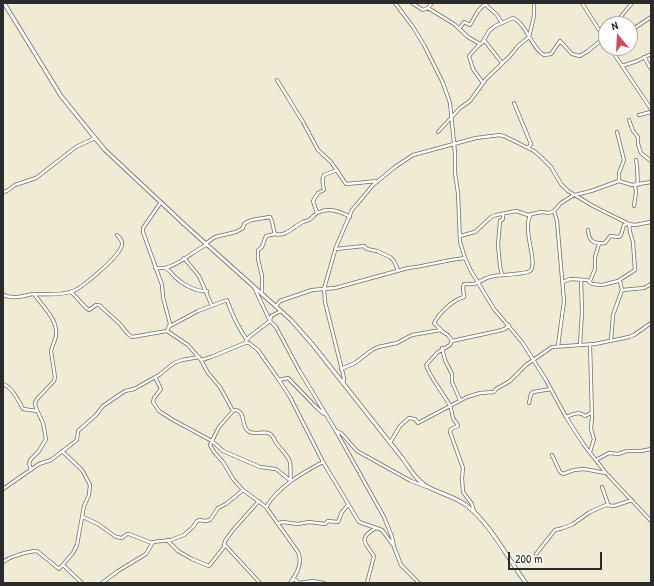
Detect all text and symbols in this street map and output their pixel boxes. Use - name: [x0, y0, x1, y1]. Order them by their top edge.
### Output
- north arrow: [598, 16, 638, 56]
- text: N: [610, 18, 620, 33]
- scale bar: [510, 544, 604, 570]
- text: 200 m: [515, 550, 542, 567]

